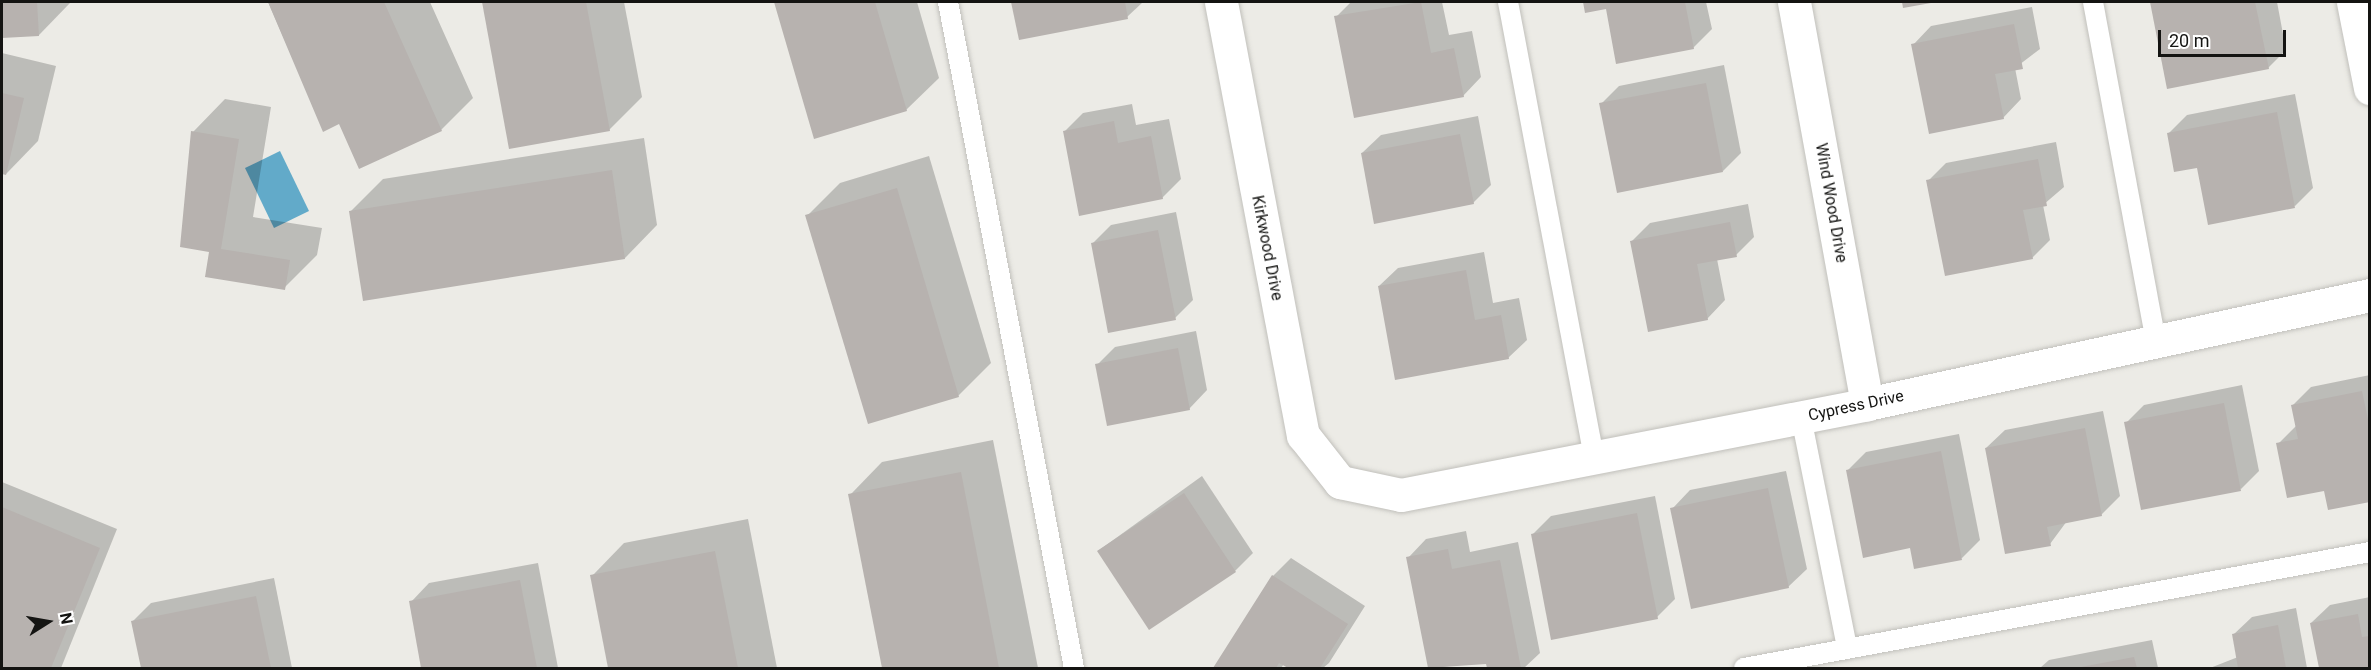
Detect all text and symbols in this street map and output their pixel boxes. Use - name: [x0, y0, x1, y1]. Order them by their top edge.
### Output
- scale bar: [2161, 18, 2288, 56]
- text: 20 m: [2169, 30, 2209, 51]
- street label: Wind Wood Drive: [1811, 142, 1851, 264]
- street label: Kirkwood Drive: [1247, 194, 1287, 302]
- street label: Cypress Drive: [1806, 387, 1906, 425]
- north arrow: [18, 592, 78, 652]
- text: N: [56, 611, 77, 626]

